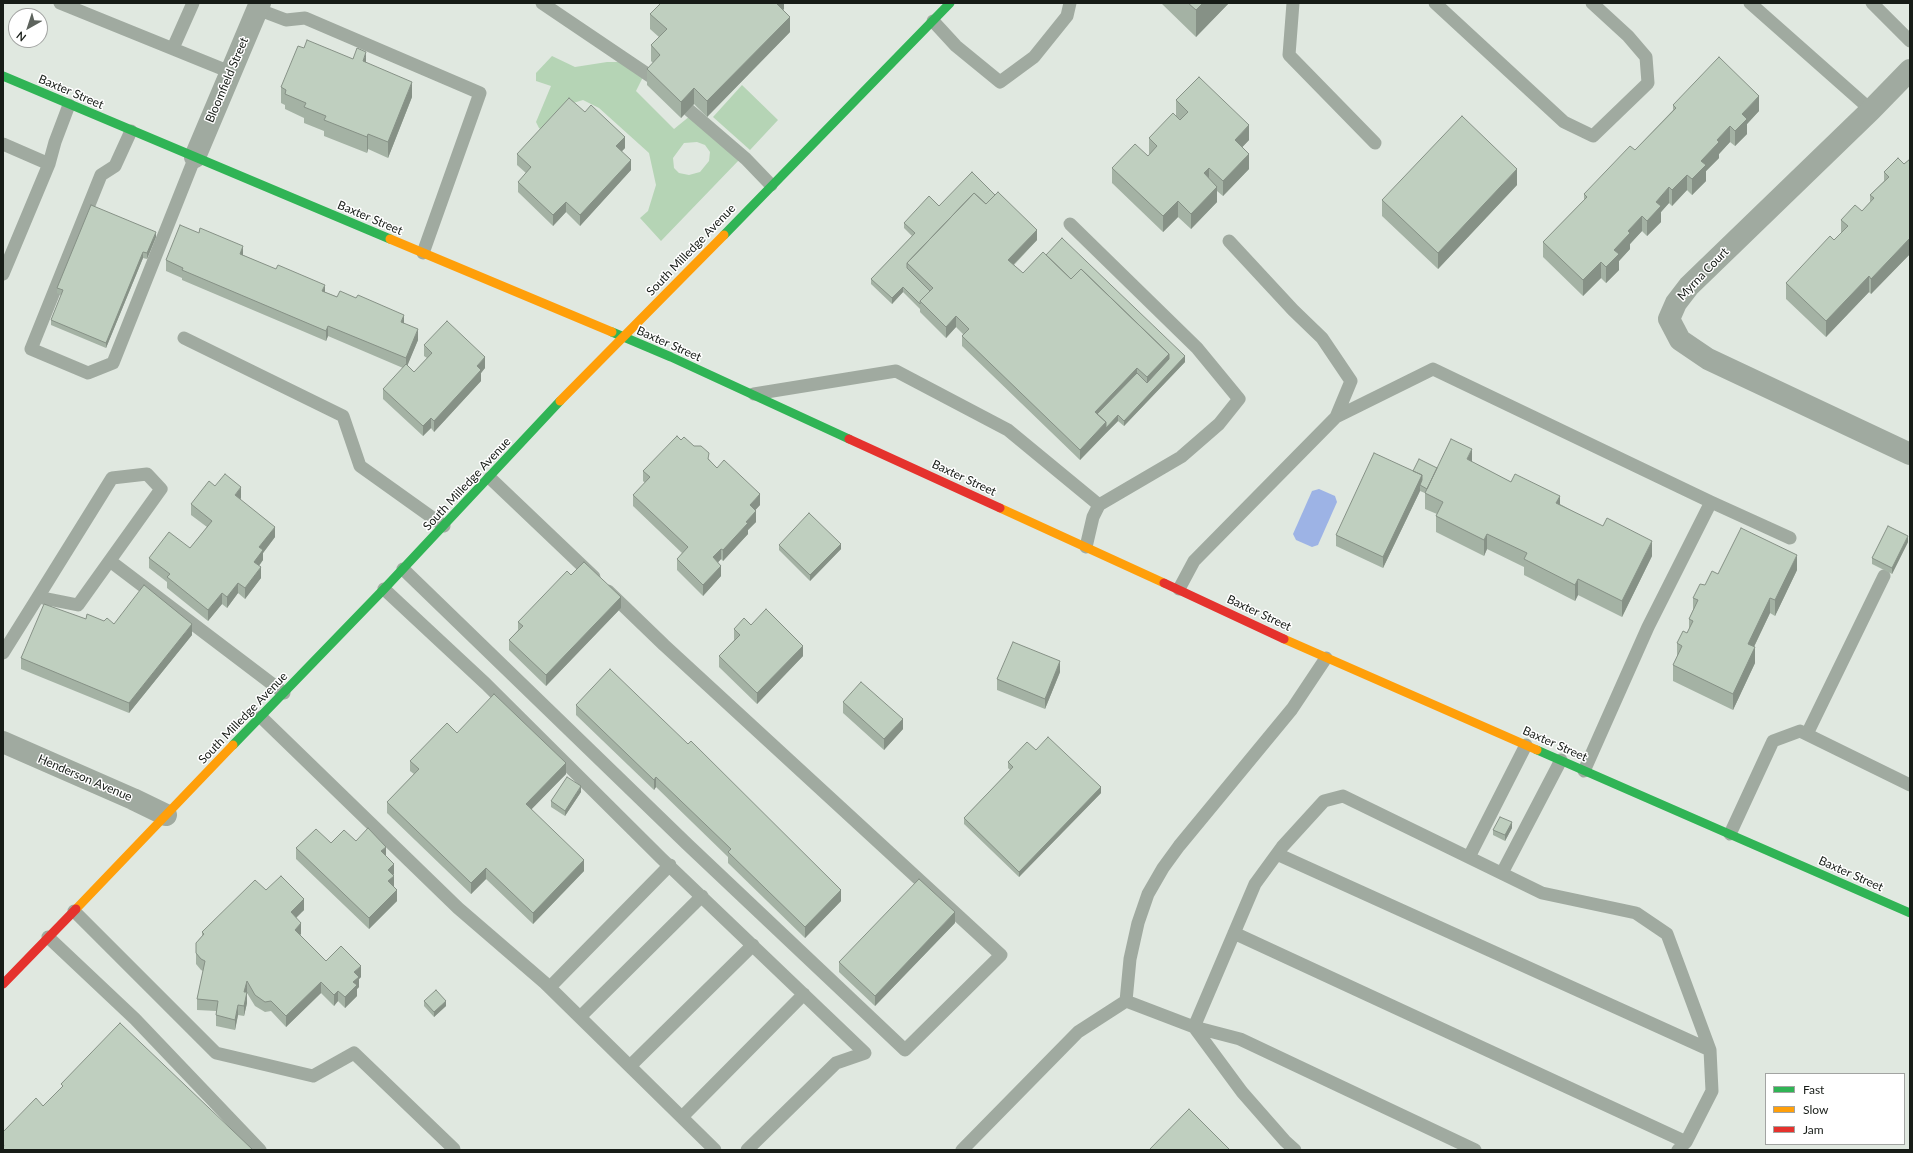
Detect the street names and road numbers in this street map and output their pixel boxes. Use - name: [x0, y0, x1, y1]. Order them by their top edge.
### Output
- street label: Bloomfield Street: [203, 35, 251, 125]
- street label: Baxter Street: [36, 72, 106, 112]
- street label: Baxter Street: [335, 198, 405, 238]
- street label: South Milledge Avenue: [643, 201, 739, 299]
- street label: Myrna Court: [1674, 245, 1732, 303]
- street label: Baxter Street: [634, 323, 704, 365]
- street label: South Milledge Avenue: [420, 434, 514, 534]
- street label: Baxter Street: [930, 457, 998, 499]
- street label: Baxter Street: [1225, 592, 1293, 634]
- street label: South Milledge Avenue: [195, 669, 291, 767]
- street label: Baxter Street: [1520, 723, 1590, 765]
- street label: Henderson Avenue: [36, 752, 134, 804]
- street label: Baxter Street: [1816, 853, 1886, 895]

